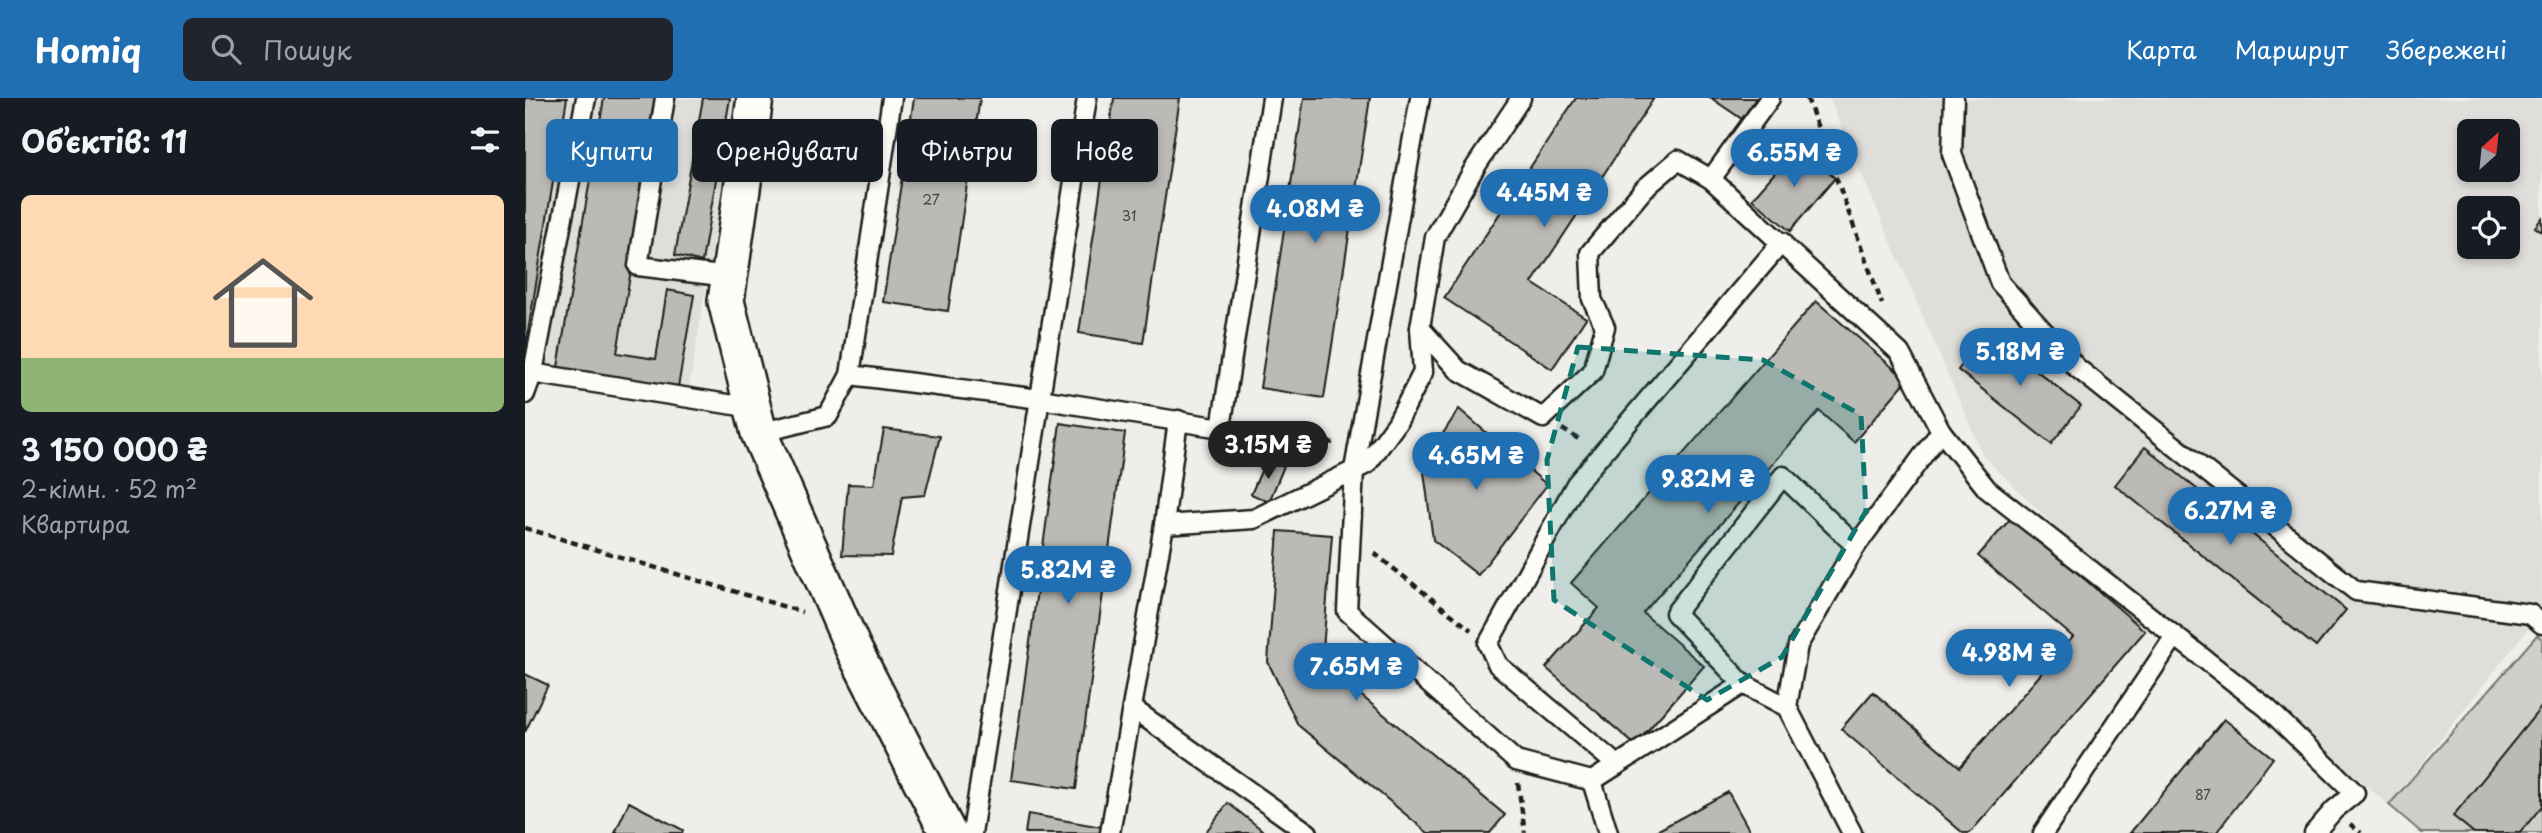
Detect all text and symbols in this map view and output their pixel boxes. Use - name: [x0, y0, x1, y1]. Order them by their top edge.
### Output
- search box: [183, 18, 673, 81]
- text: Homiq: [35, 24, 141, 74]
- icon: search: [207, 30, 245, 68]
- text: Пошук: [263, 30, 352, 69]
- text: Карта: [2126, 31, 2197, 67]
- text: Маршрут: [2235, 31, 2348, 67]
- text: Збережені: [2386, 31, 2507, 67]
- text: Об’єктів: 11: [21, 118, 188, 163]
- chip: Купити: [546, 119, 678, 182]
- chip: Орендувати: [692, 119, 883, 182]
- chip: Фільтри: [897, 119, 1037, 182]
- chip: Нове: [1051, 119, 1158, 182]
- north arrow: [2457, 119, 2520, 182]
- map controls: [2457, 119, 2520, 259]
- icon: filters: [466, 121, 504, 159]
- pin: 6.55M ₴: [1729, 130, 1859, 189]
- text: 6.55M ₴: [1747, 134, 1841, 169]
- pin: 4.45M ₴: [1479, 170, 1609, 229]
- text: 4.45M ₴: [1496, 174, 1592, 209]
- pin: 4.08M ₴: [1250, 186, 1380, 245]
- house number: 27: [922, 189, 940, 210]
- text: 4.08M ₴: [1266, 190, 1364, 225]
- button: locate: [2457, 196, 2520, 259]
- house number: 31: [1122, 205, 1136, 226]
- icon: home: [200, 240, 326, 366]
- pin: 5.18M ₴: [1955, 328, 2085, 388]
- text: 5.18M ₴: [1976, 333, 2064, 368]
- pin: 3.15M ₴: [1203, 422, 1333, 481]
- text: 3 150 000 ₴: [21, 426, 208, 471]
- text: 3.15M ₴: [1224, 426, 1312, 461]
- pin: 4.65M ₴: [1411, 432, 1541, 492]
- text: 4.65M ₴: [1428, 437, 1524, 472]
- pin: 9.82M ₴: [1643, 456, 1773, 515]
- text: 9.82M ₴: [1661, 460, 1755, 495]
- text: 2-кімн. · 52 m²: [21, 471, 197, 506]
- pin: 6.27M ₴: [2165, 488, 2295, 547]
- text: 6.27M ₴: [2184, 492, 2276, 527]
- text: Квартира: [21, 506, 129, 541]
- pin: 5.82M ₴: [1003, 546, 1133, 606]
- text: 5.82M ₴: [1020, 551, 1116, 586]
- pin: 4.98M ₴: [1944, 630, 2074, 689]
- text: 4.98M ₴: [1962, 634, 2056, 669]
- pin: 7.65M ₴: [1291, 644, 1421, 703]
- text: 7.65M ₴: [1310, 648, 1402, 683]
- house number: 87: [2195, 784, 2211, 805]

